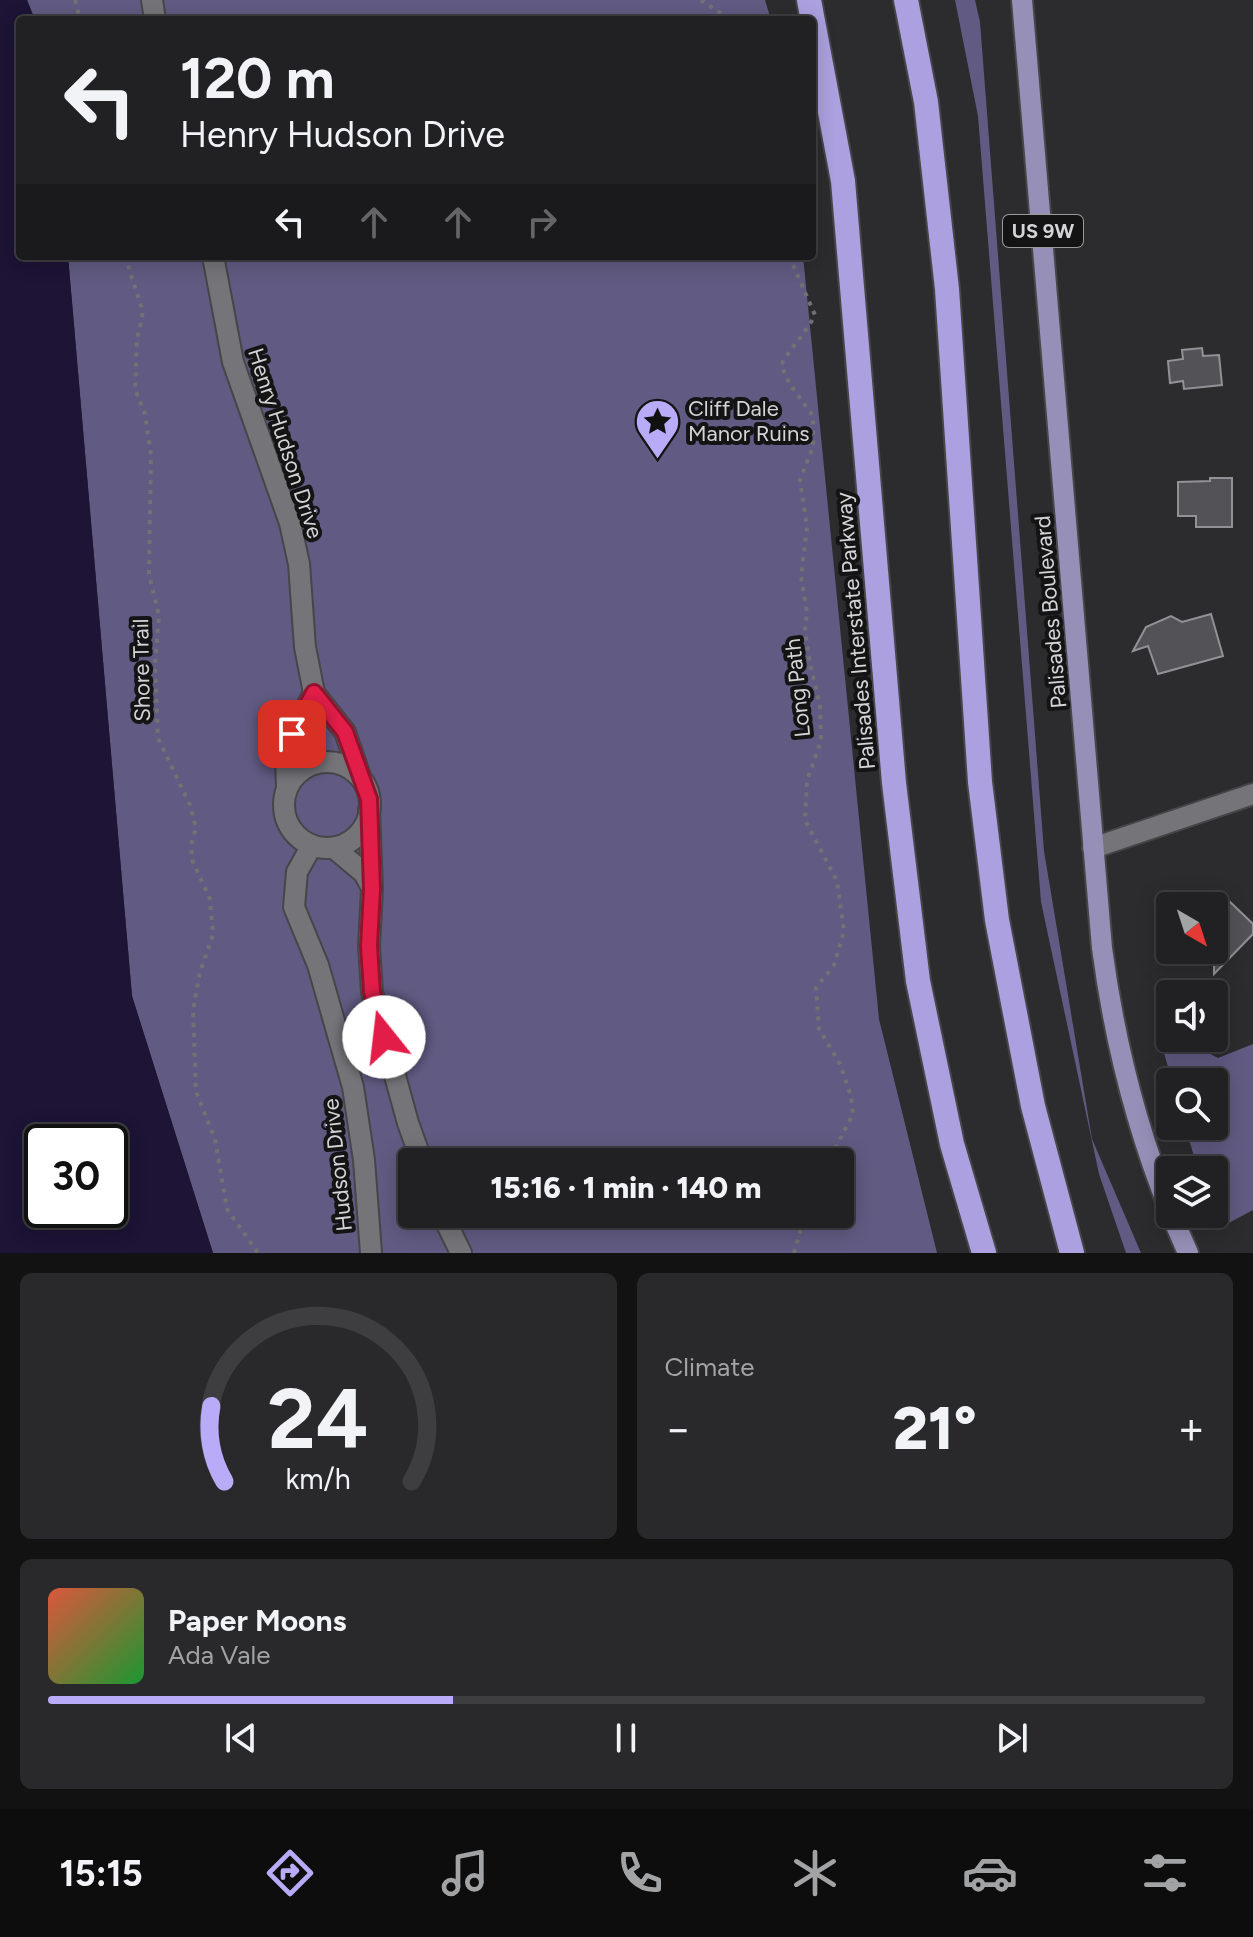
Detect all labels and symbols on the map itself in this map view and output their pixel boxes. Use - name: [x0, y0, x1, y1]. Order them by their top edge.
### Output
- road number: US 9W: [1003, 215, 1083, 247]
- street label: Henry Hudson Drive: [242, 345, 329, 542]
- place label: Cliff Dale Manor Ruins: [688, 395, 809, 447]
- place icon: Cliff Dale Manor Ruins: [633, 397, 681, 460]
- street label: Palisades Interstate Parkway: [830, 491, 881, 771]
- street label: Palisades Boulevard: [1029, 514, 1072, 710]
- street label: Shore Trail: [127, 618, 156, 722]
- street label: Long Path: [779, 637, 816, 739]
- pin: [258, 700, 326, 768]
- north arrow: [1156, 892, 1228, 964]
- position arrow: [342, 995, 426, 1079]
- street label: Hudson Drive: [317, 1097, 358, 1233]
- speed limit sign: 30: [24, 1124, 128, 1228]

